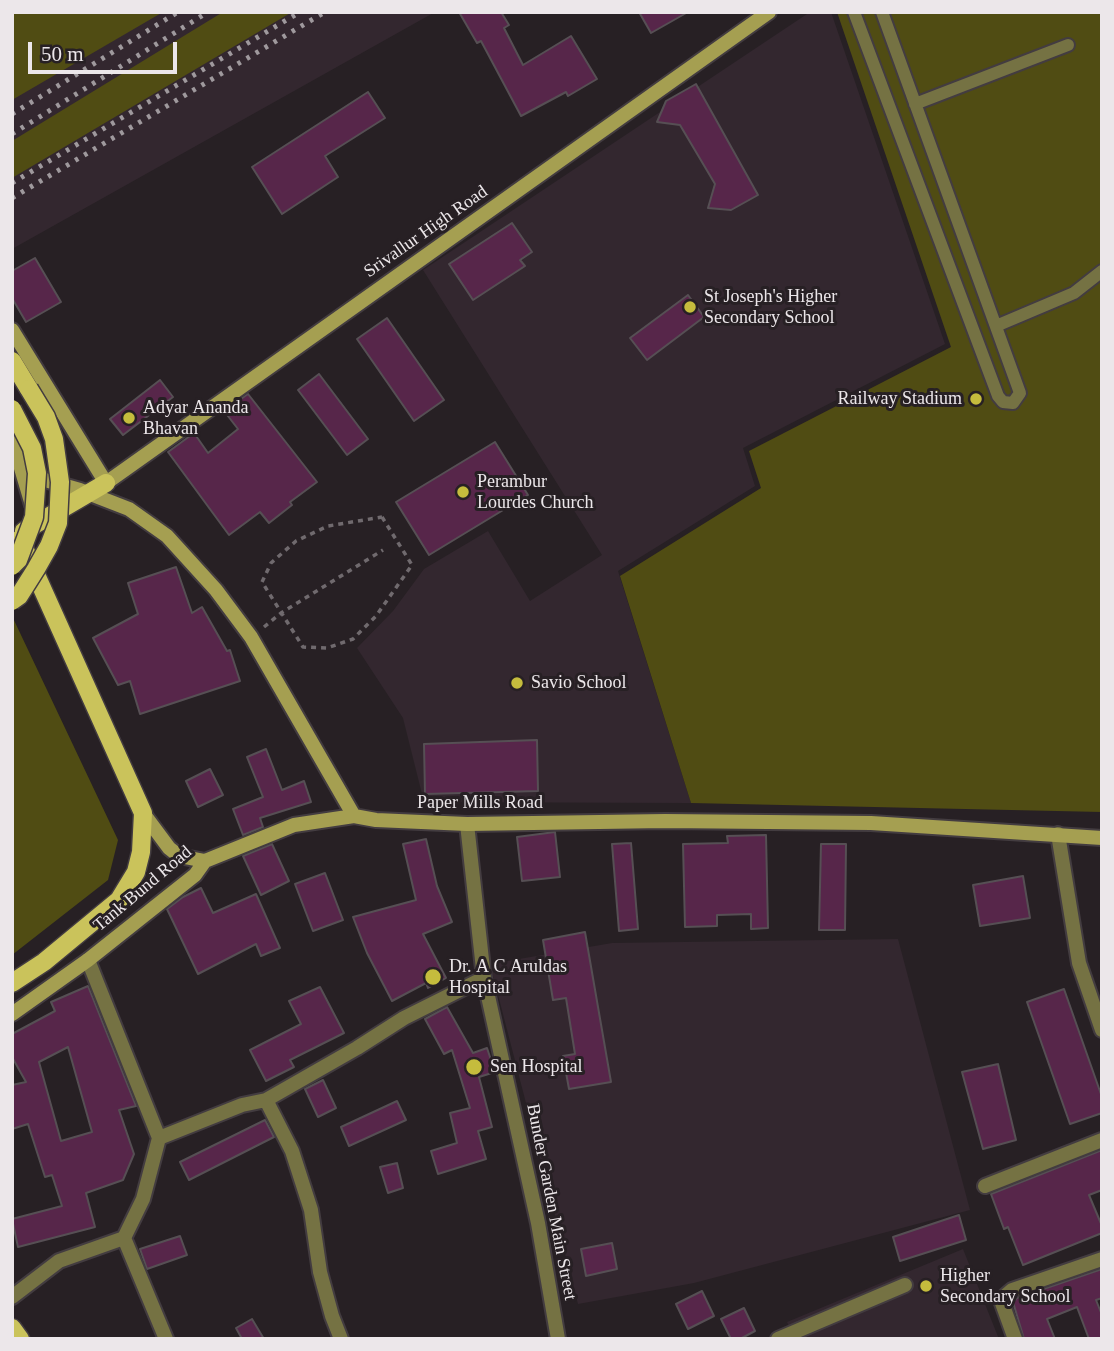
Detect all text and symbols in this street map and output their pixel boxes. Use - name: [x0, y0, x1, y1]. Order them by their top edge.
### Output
- scale bar: [32, 28, 180, 72]
- text: 50 m: [41, 42, 84, 66]
- street label: Srivallur High Road: [360, 181, 492, 283]
- place label: St Joseph's Higher Secondary School: [704, 286, 837, 328]
- marker: St Joseph's Higher Secondary School: [682, 299, 698, 315]
- place label: Railway Stadium: [838, 388, 962, 410]
- marker: Railway Stadium: [968, 391, 984, 407]
- place label: Adyar Ananda Bhavan: [143, 397, 248, 440]
- marker: Adyar Ananda Bhavan: [121, 410, 137, 426]
- place label: Perambur Lourdes Church: [477, 471, 593, 514]
- marker: Perambur Lourdes Church: [455, 484, 471, 500]
- place label: Savio School: [531, 672, 627, 694]
- marker: Savio School: [509, 675, 525, 691]
- street label: Paper Mills Road: [417, 792, 543, 814]
- street label: Tank Bund Road: [89, 842, 197, 936]
- place label: Dr. A C Aruldas Hospital: [449, 956, 567, 998]
- marker: Dr. A C Aruldas Hospital: [423, 967, 443, 987]
- place label: Sen Hospital: [490, 1056, 582, 1078]
- marker: Sen Hospital: [464, 1057, 484, 1077]
- street label: Bunder Garden Main Street: [521, 1102, 581, 1302]
- place label: Higher Secondary School: [940, 1265, 1070, 1308]
- marker: Higher Secondary School: [918, 1278, 934, 1294]

